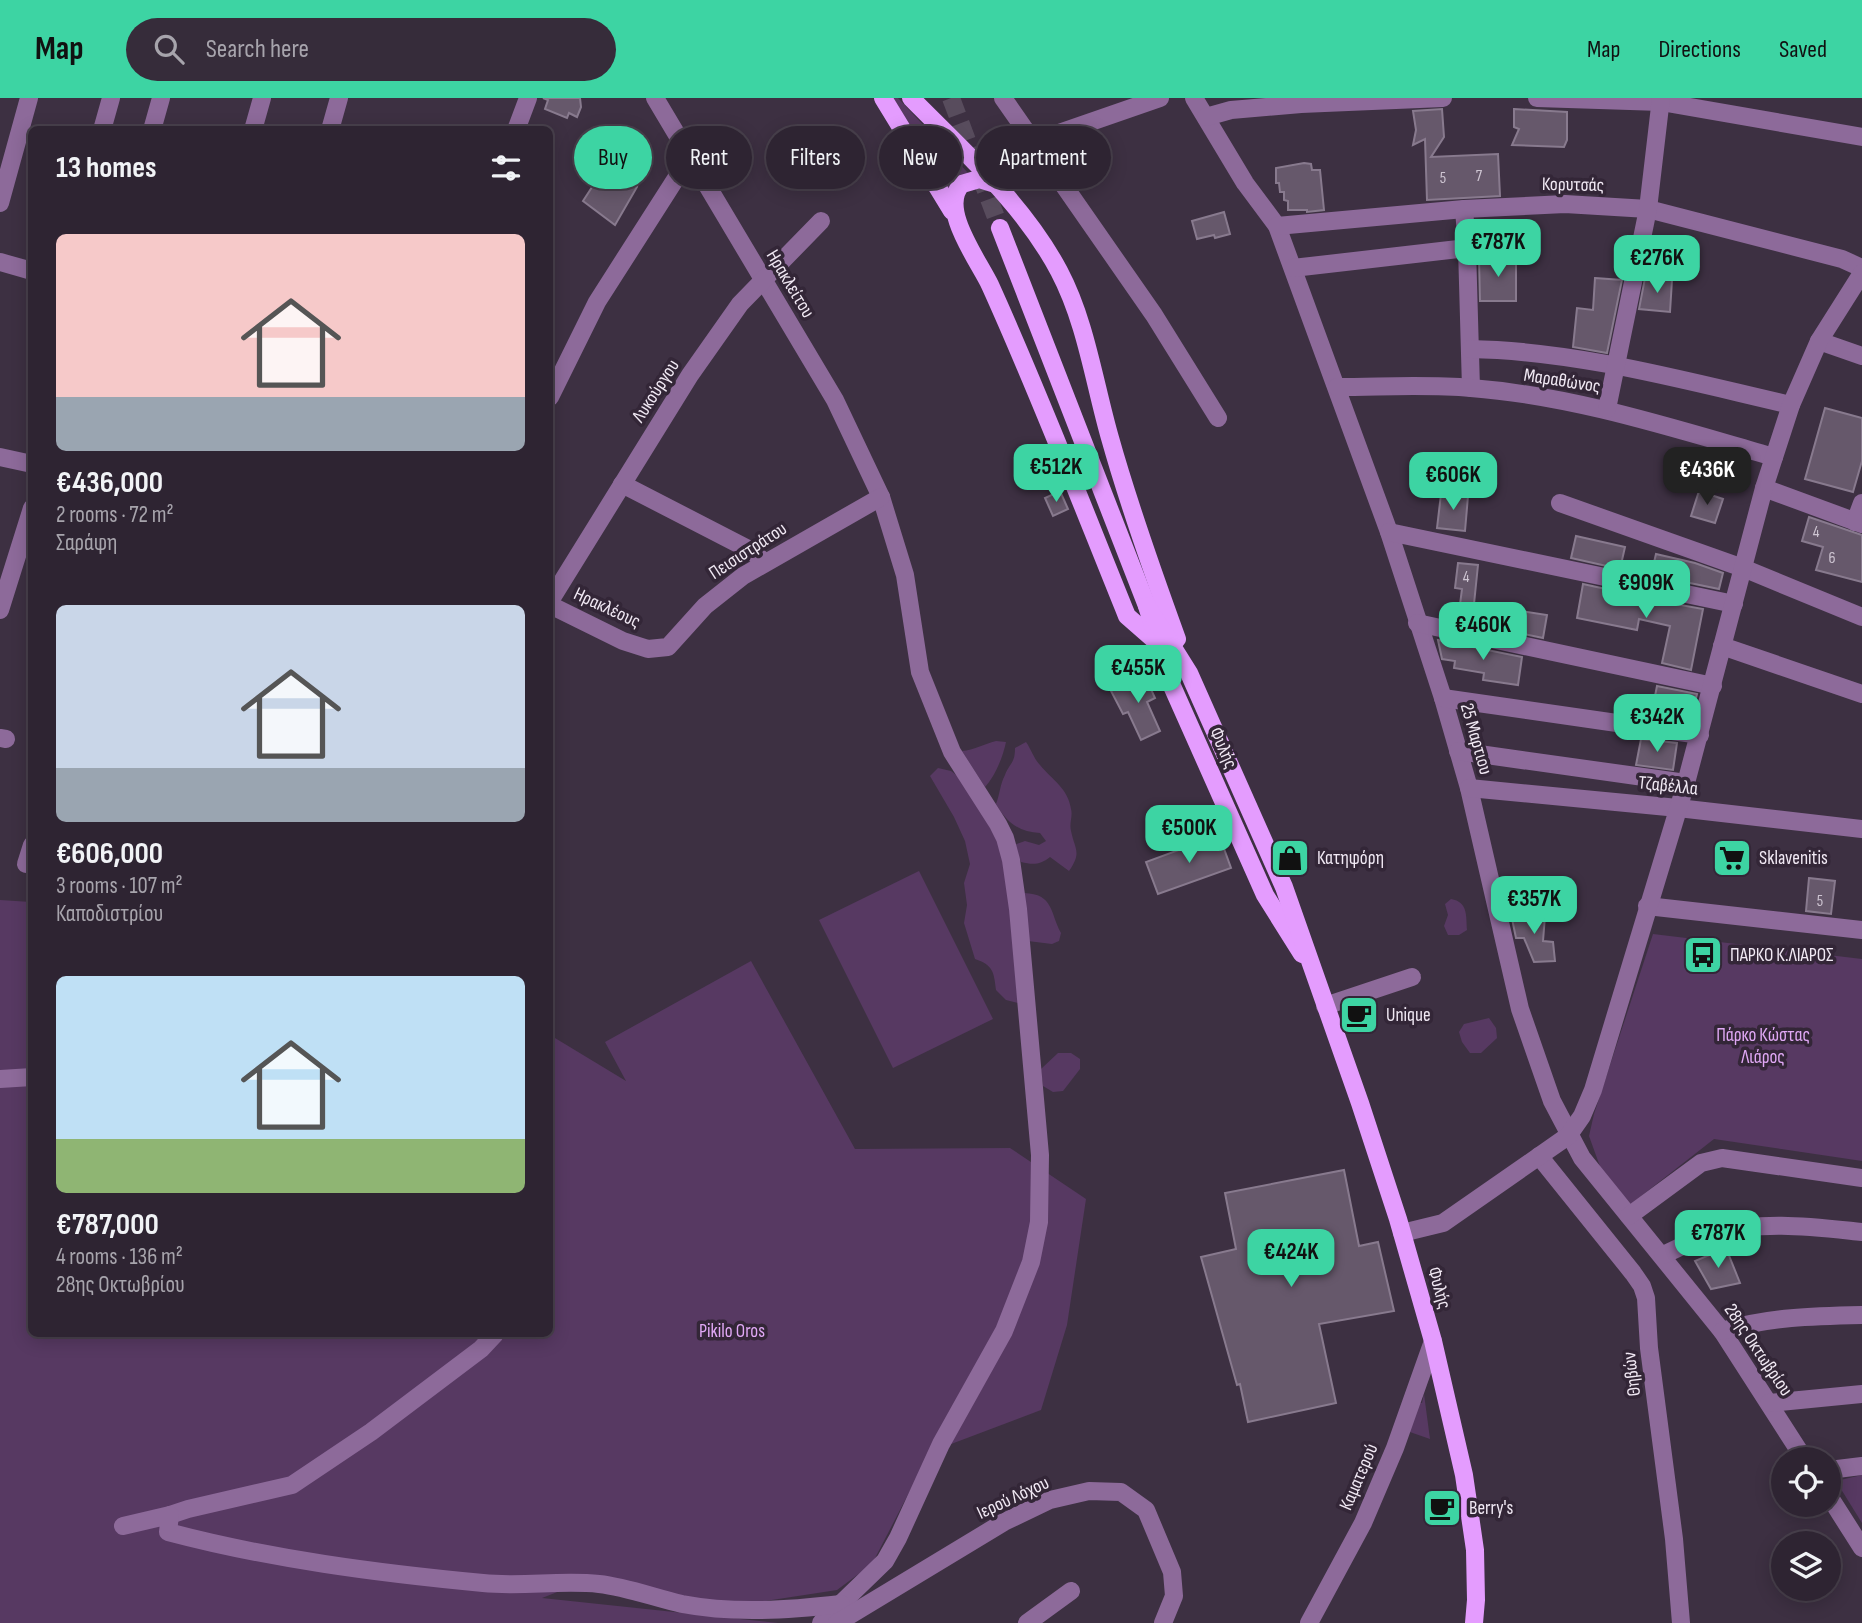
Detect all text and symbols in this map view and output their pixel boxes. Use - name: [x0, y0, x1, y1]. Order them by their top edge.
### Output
- search box: [126, 18, 616, 81]
- text: Map: [35, 29, 84, 69]
- icon: search: [150, 30, 188, 68]
- text: Search here: [206, 34, 309, 65]
- text: Map: [1587, 35, 1620, 64]
- text: Directions: [1658, 35, 1741, 64]
- text: Saved: [1779, 35, 1827, 64]
- chip: Buy: [574, 126, 652, 189]
- chip: Rent: [666, 126, 752, 189]
- chip: Filters: [766, 126, 865, 189]
- chip: New: [879, 126, 962, 189]
- chip: Apartment: [976, 126, 1111, 189]
- icon: filters: [487, 149, 525, 187]
- text: 13 homes: [56, 150, 157, 186]
- house number: 7: [1476, 167, 1483, 186]
- house number: 5: [1440, 169, 1446, 188]
- street label: Κορυτσάς: [1542, 173, 1604, 197]
- pin: €787K: [1449, 220, 1547, 279]
- text: €787K: [1471, 228, 1525, 256]
- pin: €276K: [1608, 236, 1706, 295]
- text: €276K: [1630, 244, 1684, 272]
- street label: Ηρακλείτου: [761, 246, 819, 322]
- icon: home: [228, 280, 354, 406]
- street label: Λυκούργου: [627, 355, 685, 428]
- street label: Μαραθώνος: [1522, 364, 1602, 398]
- pin: €512K: [1007, 444, 1105, 504]
- pin: €436K: [1658, 448, 1756, 507]
- pin: €606K: [1404, 452, 1502, 512]
- text: €512K: [1030, 453, 1082, 481]
- text: €436K: [1679, 456, 1735, 484]
- text: €606K: [1425, 461, 1481, 489]
- text: €436,000: [56, 465, 163, 501]
- text: 2 rooms · 72 m²: [56, 501, 174, 529]
- street label: Πεισιστράτου: [705, 517, 791, 585]
- house number: 4: [1813, 523, 1820, 542]
- text: Σαράφη: [56, 529, 117, 557]
- house number: 6: [1828, 549, 1836, 568]
- pin: €909K: [1597, 560, 1695, 620]
- house number: 4: [1463, 568, 1470, 587]
- text: €909K: [1618, 569, 1674, 597]
- street label: Ηρακλέους: [570, 583, 644, 633]
- pin: €460K: [1434, 602, 1532, 662]
- text: €460K: [1455, 611, 1511, 639]
- pin: €455K: [1089, 646, 1187, 705]
- icon: home: [228, 651, 354, 777]
- text: €455K: [1111, 654, 1165, 682]
- pin: €342K: [1608, 694, 1706, 754]
- street label: 25 Μαρτιου: [1455, 701, 1497, 777]
- text: €342K: [1630, 703, 1684, 731]
- street label: Φυλής: [1204, 724, 1242, 772]
- street label: Τζαβέλλα: [1637, 771, 1699, 801]
- pin: €500K: [1140, 806, 1238, 865]
- text: €500K: [1161, 814, 1217, 842]
- text: €606,000: [56, 836, 163, 872]
- shop icon: Κατηφόρη: [1269, 837, 1311, 879]
- supermarket icon: Sklavenitis: [1711, 837, 1753, 879]
- place label: Κατηφόρη: [1317, 847, 1384, 870]
- place label: Sklavenitis: [1759, 847, 1828, 870]
- text: 3 rooms · 107 m²: [56, 872, 183, 900]
- pin: €357K: [1485, 876, 1583, 936]
- text: €357K: [1507, 885, 1561, 913]
- house number: 5: [1817, 892, 1823, 911]
- text: Καποδιστρίου: [56, 900, 163, 928]
- bus stop icon: ΠΑΡΚΟ Κ.ΛΙΑΡΟΣ: [1682, 934, 1724, 976]
- place label: ΠΑΡΚΟ Κ.ΛΙΑΡΟΣ: [1730, 944, 1834, 967]
- cafe icon: Unique: [1338, 994, 1380, 1036]
- place label: Unique: [1386, 1004, 1431, 1027]
- icon: home: [228, 1022, 354, 1148]
- park label: Πάρκο Κώστας Λιάρος: [1716, 1024, 1810, 1069]
- text: €787,000: [56, 1207, 159, 1243]
- pin: €787K: [1669, 1210, 1767, 1270]
- text: €787K: [1691, 1219, 1745, 1247]
- pin: €424K: [1242, 1230, 1340, 1289]
- text: €424K: [1263, 1238, 1319, 1266]
- text: 4 rooms · 136 m²: [56, 1243, 183, 1271]
- street label: Φυλής: [1422, 1264, 1456, 1312]
- text: 28ης Οκτωβρίου: [56, 1271, 185, 1299]
- street label: 28ης Οκτωβρίου: [1719, 1299, 1797, 1401]
- park label: Pikilo Oros: [699, 1320, 765, 1343]
- street label: Θηβών: [1618, 1350, 1646, 1397]
- street label: Καματερού: [1335, 1440, 1383, 1514]
- map controls: [1771, 1447, 1841, 1601]
- button: locate: [1771, 1447, 1841, 1517]
- street label: Ιερού Λόχου: [973, 1471, 1053, 1525]
- cafe icon: Berry's: [1421, 1487, 1463, 1529]
- place label: Berry's: [1469, 1497, 1513, 1520]
- button: layers: [1771, 1531, 1841, 1601]

